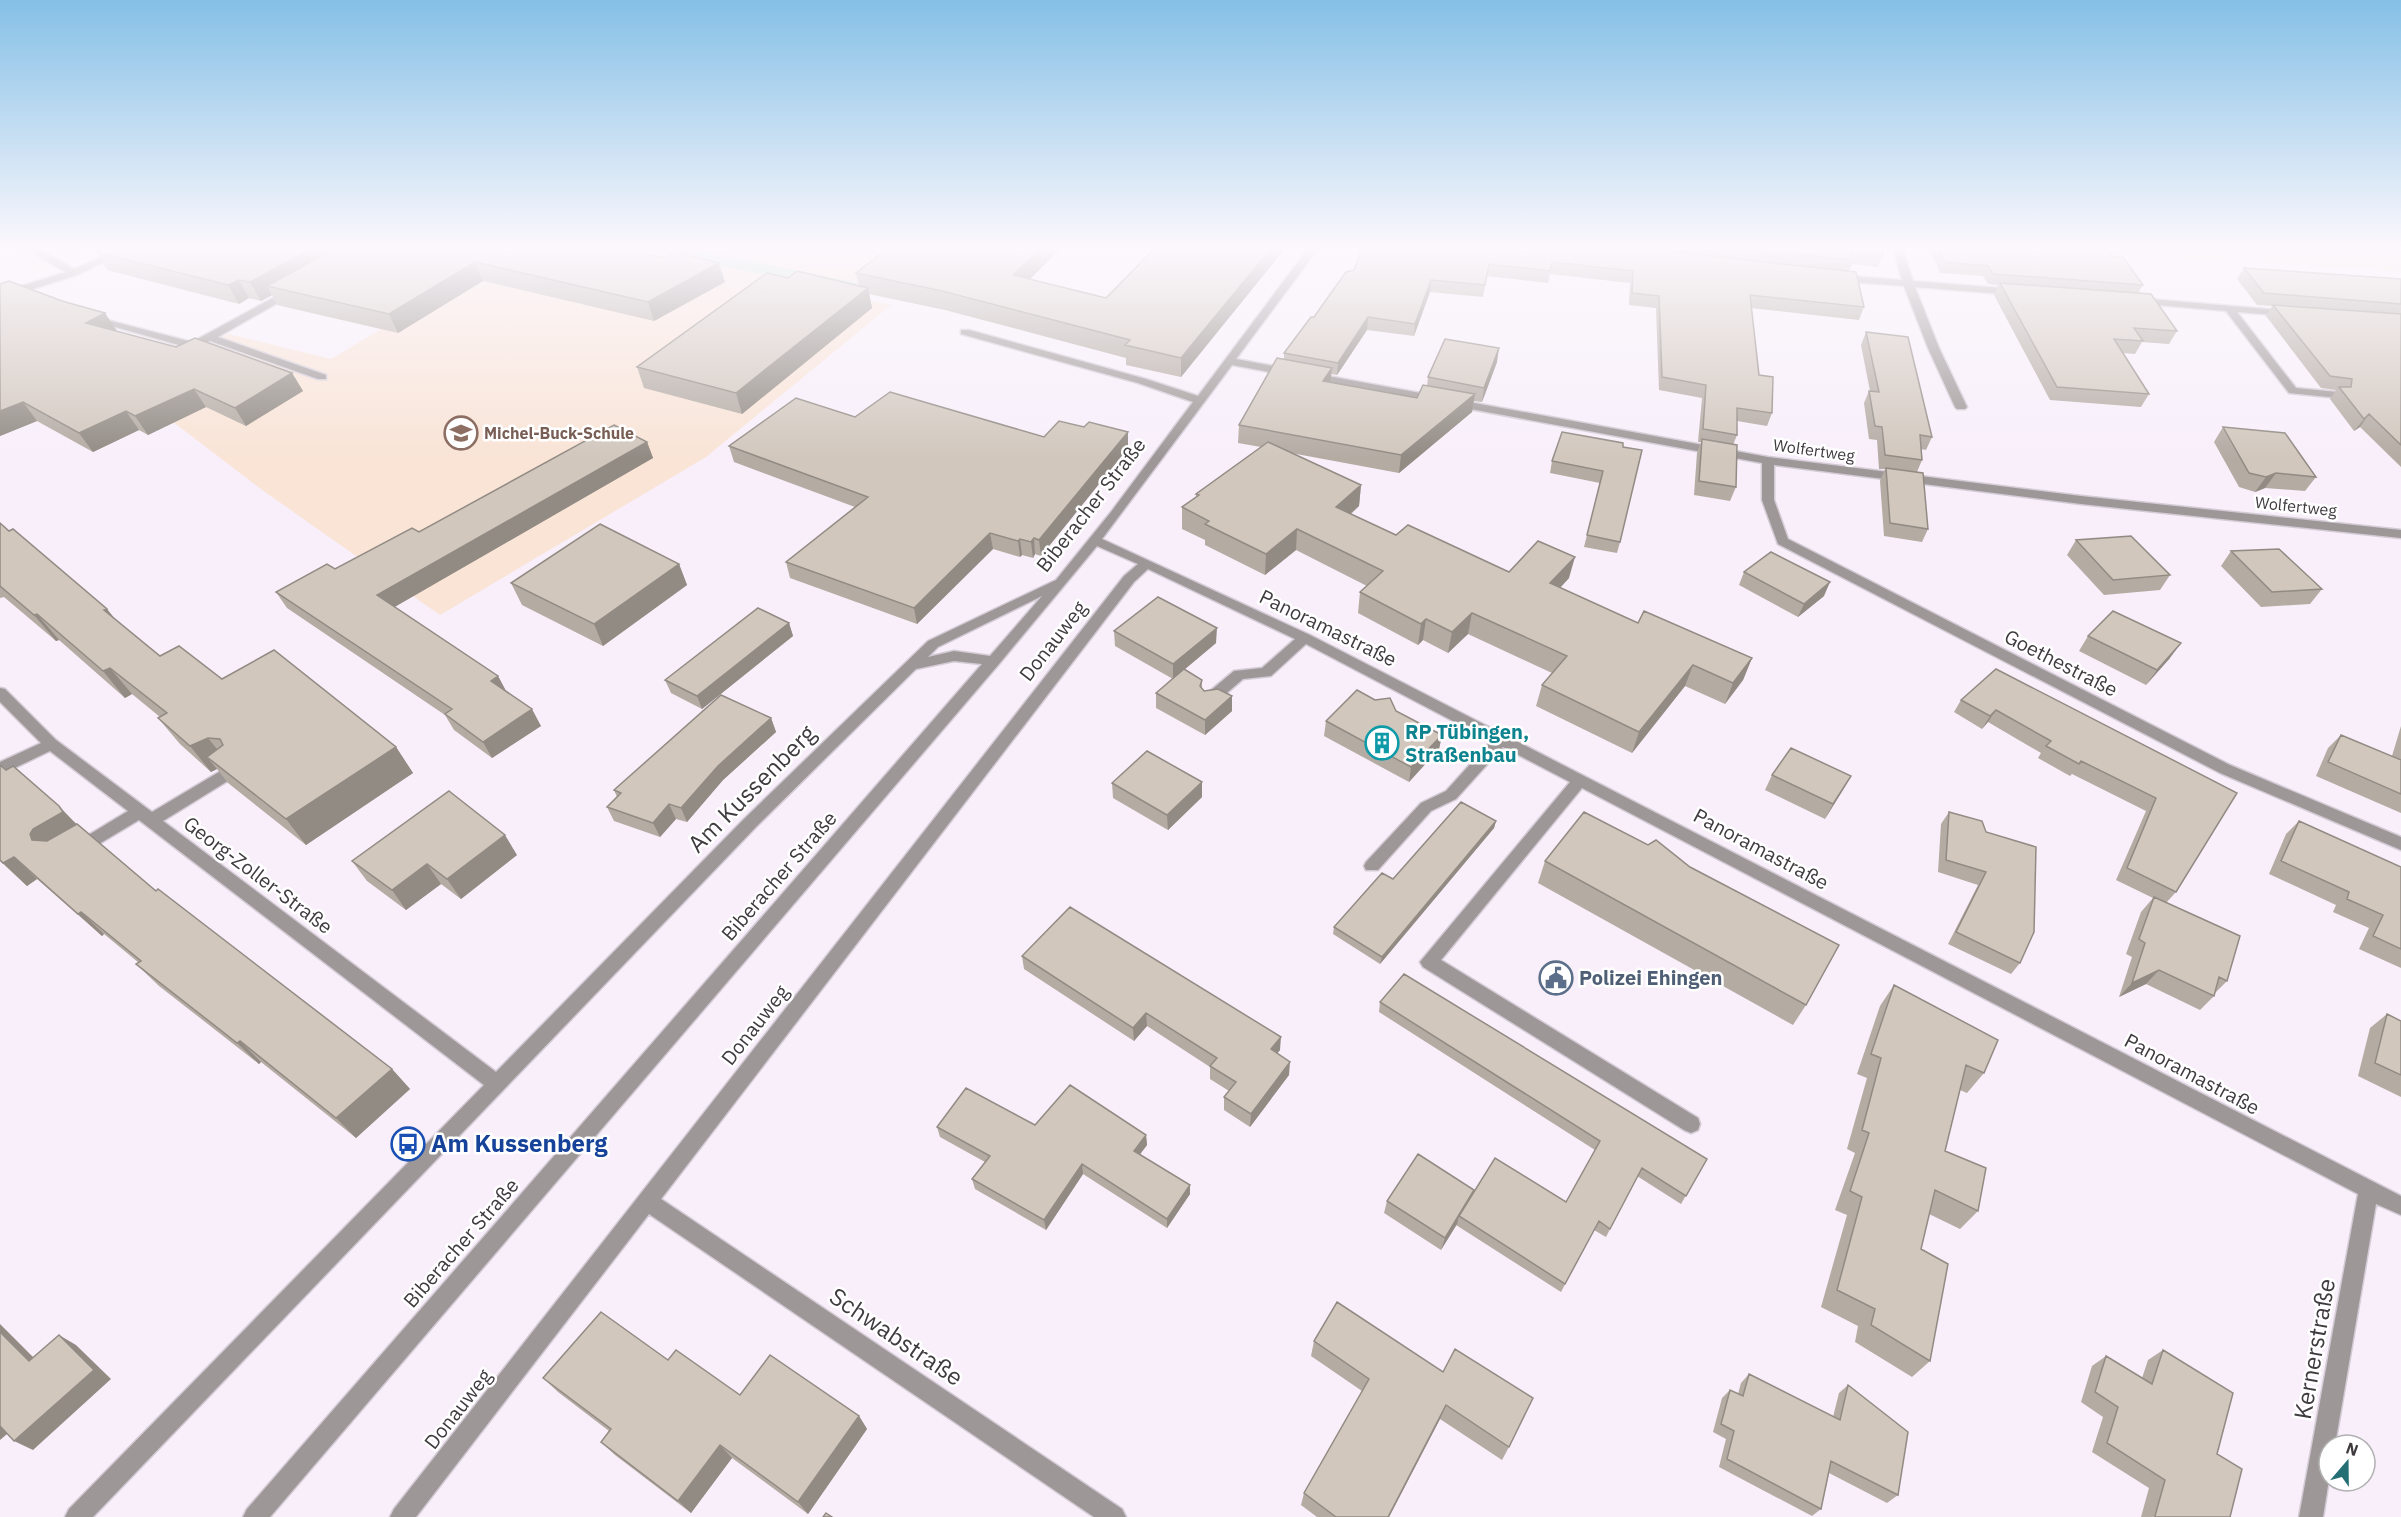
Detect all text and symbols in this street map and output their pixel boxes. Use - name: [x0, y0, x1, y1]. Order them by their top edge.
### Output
- school or university icon: Michel-Buck-Schule: [443, 415, 479, 451]
- place label: Michel-Buck-Schule: [484, 423, 634, 443]
- street label: Biberacher Straße: [1030, 432, 1152, 577]
- street label: Wolfertweg: [1772, 434, 1857, 466]
- street label: Wolfertweg: [2254, 492, 2338, 520]
- street label: Panoramastraße: [1255, 583, 1401, 672]
- street label: Donauweg: [1013, 595, 1093, 686]
- street label: Goethestraße: [2000, 622, 2123, 703]
- street label: Am Kussenberg: [680, 717, 822, 859]
- place label: RP Tübingen, Straßenbau: [1405, 718, 1529, 768]
- building icon: RP Tübingen, Straßenbau: [1364, 725, 1400, 761]
- street label: Panoramastraße: [1689, 802, 1834, 896]
- street label: Biberacher Straße: [715, 805, 842, 946]
- street label: Georg-Zoller-Straße: [178, 810, 338, 940]
- public building icon: Polizei Ehingen: [1538, 960, 1574, 996]
- place label: Polizei Ehingen: [1579, 964, 1722, 991]
- street label: Donauweg: [715, 979, 795, 1070]
- street label: Panoramastraße: [2120, 1027, 2265, 1121]
- bus stop icon: Am Kussenberg: [390, 1126, 426, 1162]
- place label: Am Kussenberg: [431, 1127, 608, 1159]
- street label: Biberacher Straße: [397, 1172, 524, 1313]
- street label: Kernerstraße: [2286, 1276, 2342, 1422]
- street label: Schwabstraße: [824, 1280, 970, 1393]
- street label: Donauweg: [418, 1363, 498, 1454]
- north arrow: [2317, 1433, 2377, 1493]
- text: N: [2343, 1438, 2361, 1460]

